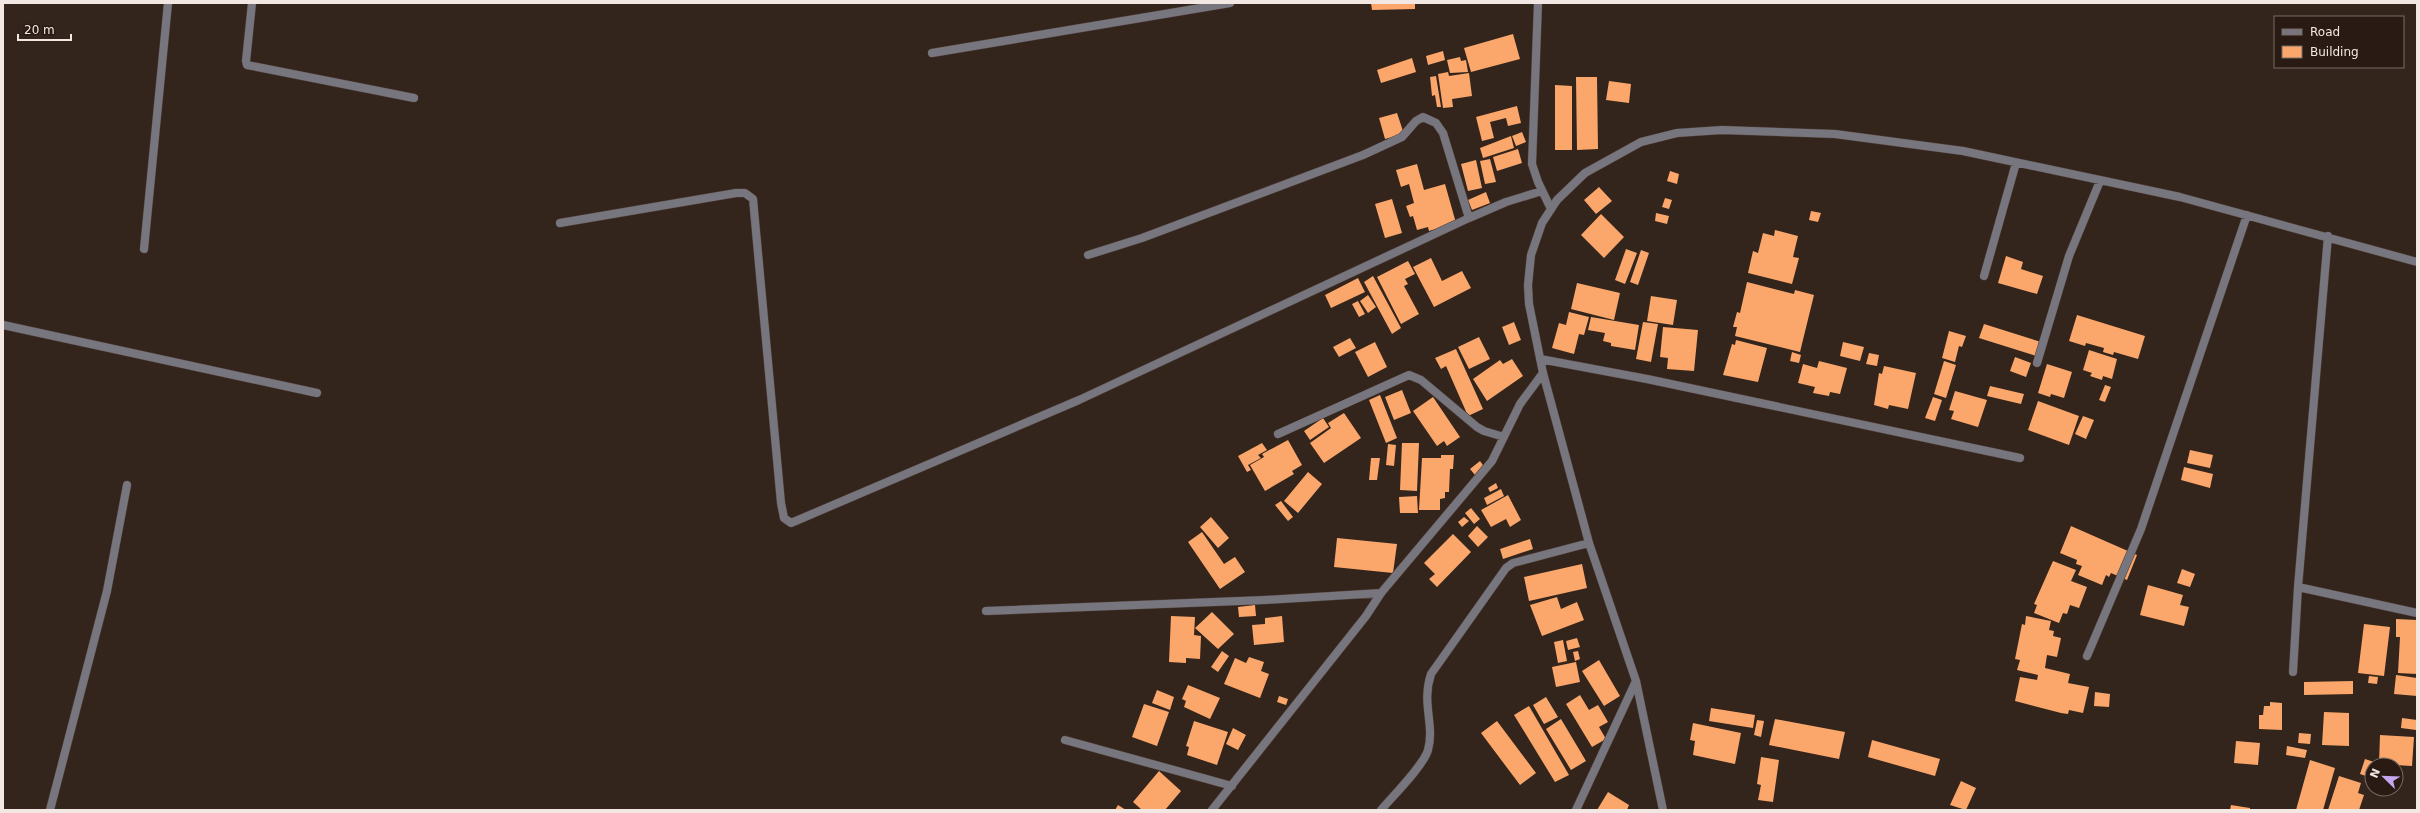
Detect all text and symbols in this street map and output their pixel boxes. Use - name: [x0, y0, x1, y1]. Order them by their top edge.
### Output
- scale bar: [18, 16, 71, 42]
- legend: [2274, 16, 2404, 68]
- text: 20 m: [24, 23, 55, 37]
- text: Road: [2310, 25, 2340, 39]
- text: Building: [2310, 45, 2359, 59]
- north arrow: [2364, 757, 2404, 797]
- text: N: [2367, 767, 2383, 780]

